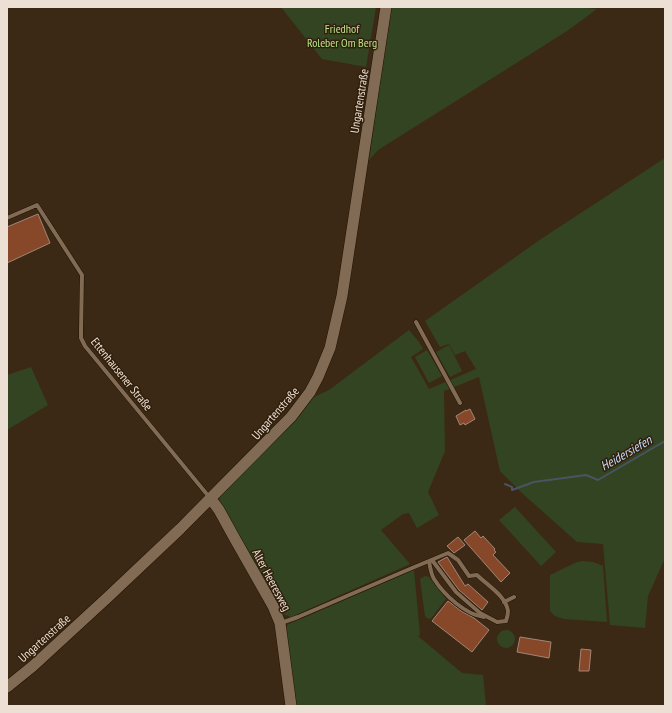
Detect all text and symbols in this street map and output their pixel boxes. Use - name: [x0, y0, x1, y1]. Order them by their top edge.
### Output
- park label: Friedhof Roleber Om Berg: [307, 21, 377, 50]
- street label: Ungartenstraße: [347, 68, 371, 134]
- street label: Ettenhausener Straße: [88, 334, 156, 414]
- street label: Ungartenstraße: [248, 384, 302, 442]
- water label: Heidersiefen: [597, 431, 656, 475]
- street label: Alter Heeresweg: [249, 546, 295, 614]
- street label: Ungartenstraße: [15, 611, 73, 665]

